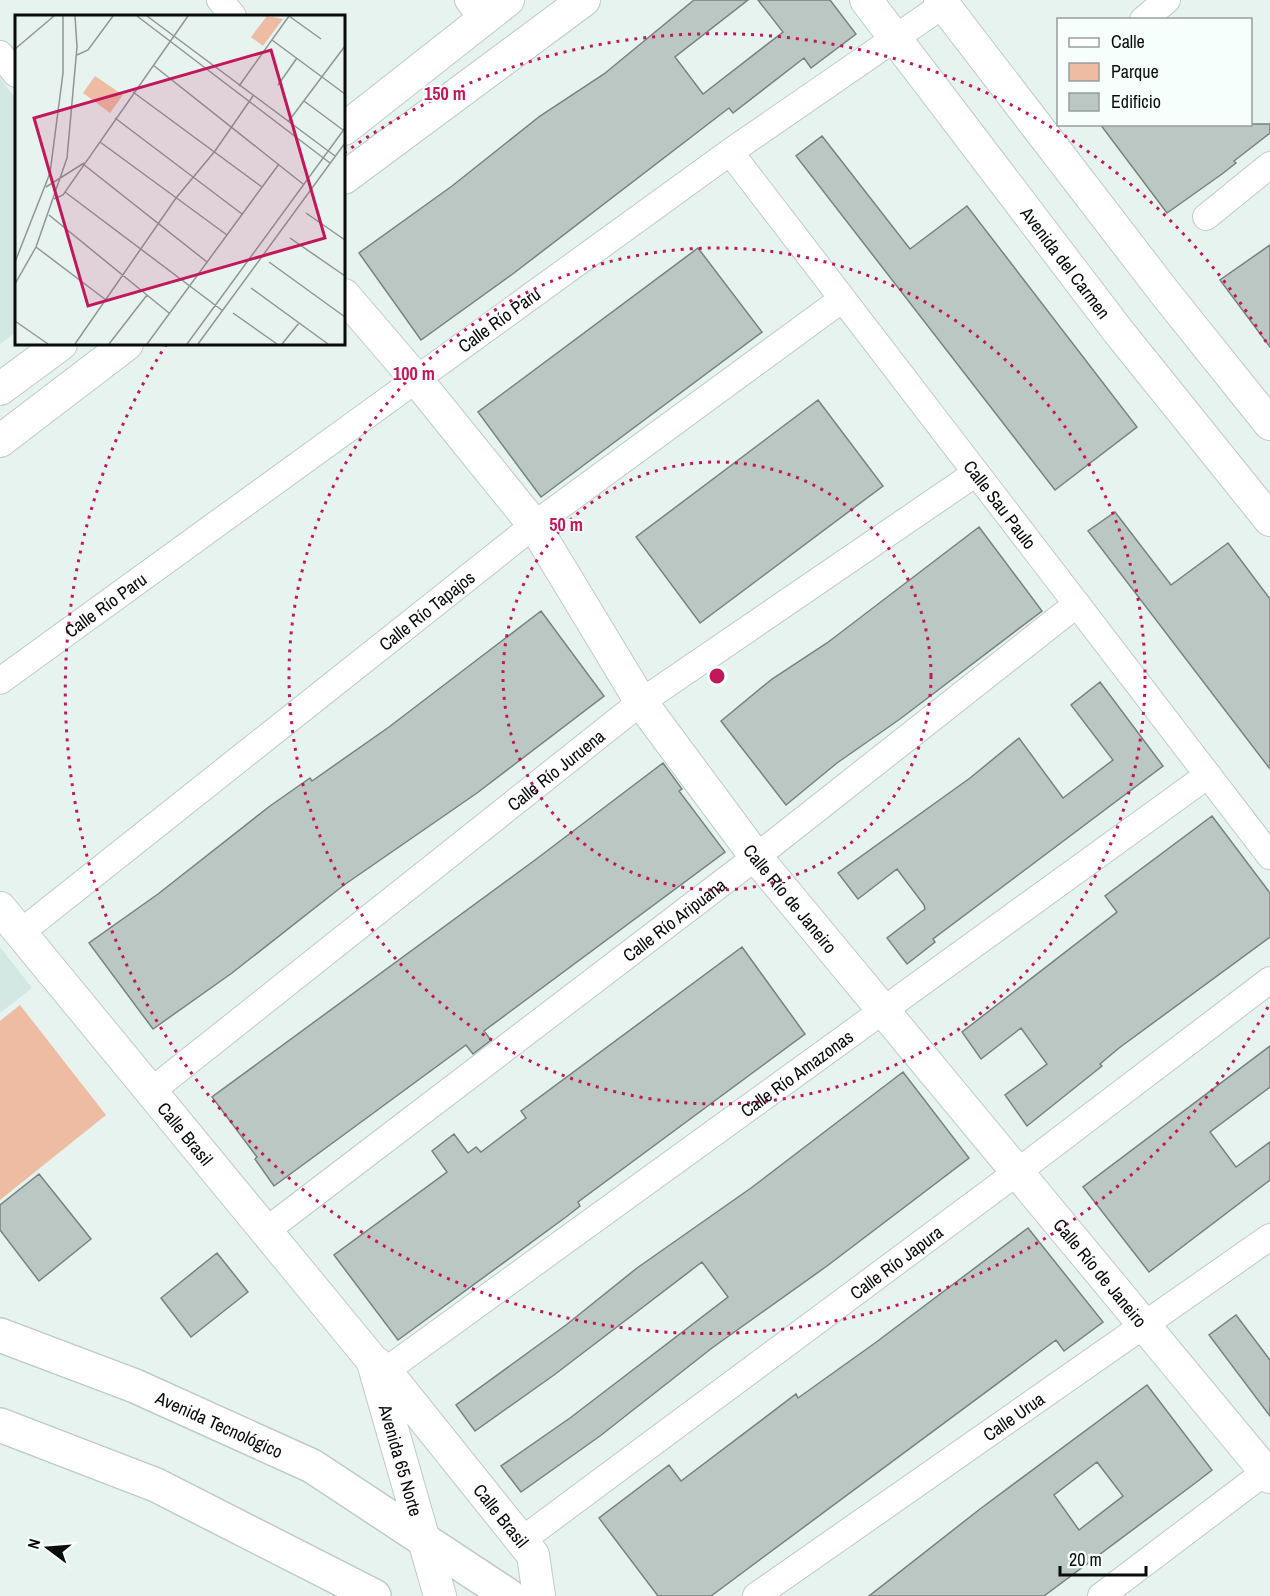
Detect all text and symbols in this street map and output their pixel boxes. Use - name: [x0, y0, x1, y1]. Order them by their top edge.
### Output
- inset map: [15, 15, 345, 345]
- legend: [1057, 18, 1252, 126]
- text: Calle: [1111, 29, 1145, 54]
- text: Parque: [1111, 59, 1159, 84]
- text: 150 m: [424, 81, 466, 106]
- text: Edificio: [1111, 89, 1161, 114]
- street label: Avenida del Carmen: [1015, 201, 1117, 324]
- street label: Calle Río Paru: [453, 281, 545, 358]
- text: 100 m: [393, 361, 435, 386]
- street label: Calle Sau Paulo: [958, 455, 1042, 554]
- text: 50 m: [549, 512, 583, 537]
- street label: Calle Río Tapajos: [373, 565, 480, 656]
- street label: Calle Río Paru: [59, 566, 152, 643]
- centre of rings: [707, 666, 727, 686]
- street label: Calle Río Juruena: [502, 723, 610, 816]
- street label: Calle Río de Janeiro: [738, 839, 843, 958]
- street label: Calle Río Aripuana: [617, 872, 731, 967]
- street label: Calle Río Amazonas: [735, 1024, 858, 1122]
- street label: Calle Brasil: [152, 1096, 219, 1171]
- street label: Calle Río de Janeiro: [1048, 1213, 1153, 1332]
- street label: Calle Río Japura: [844, 1219, 948, 1305]
- street label: Avenida Tecnológico: [151, 1384, 287, 1464]
- street label: Calle Urua: [978, 1386, 1049, 1446]
- street label: Avenida 65 Norte: [373, 1401, 429, 1519]
- street label: Calle Brasil: [468, 1478, 535, 1553]
- north arrow: [18, 1518, 78, 1578]
- text: N: [22, 1536, 45, 1551]
- scale bar: [1060, 1539, 1146, 1577]
- text: 20 m: [1069, 1547, 1102, 1572]

